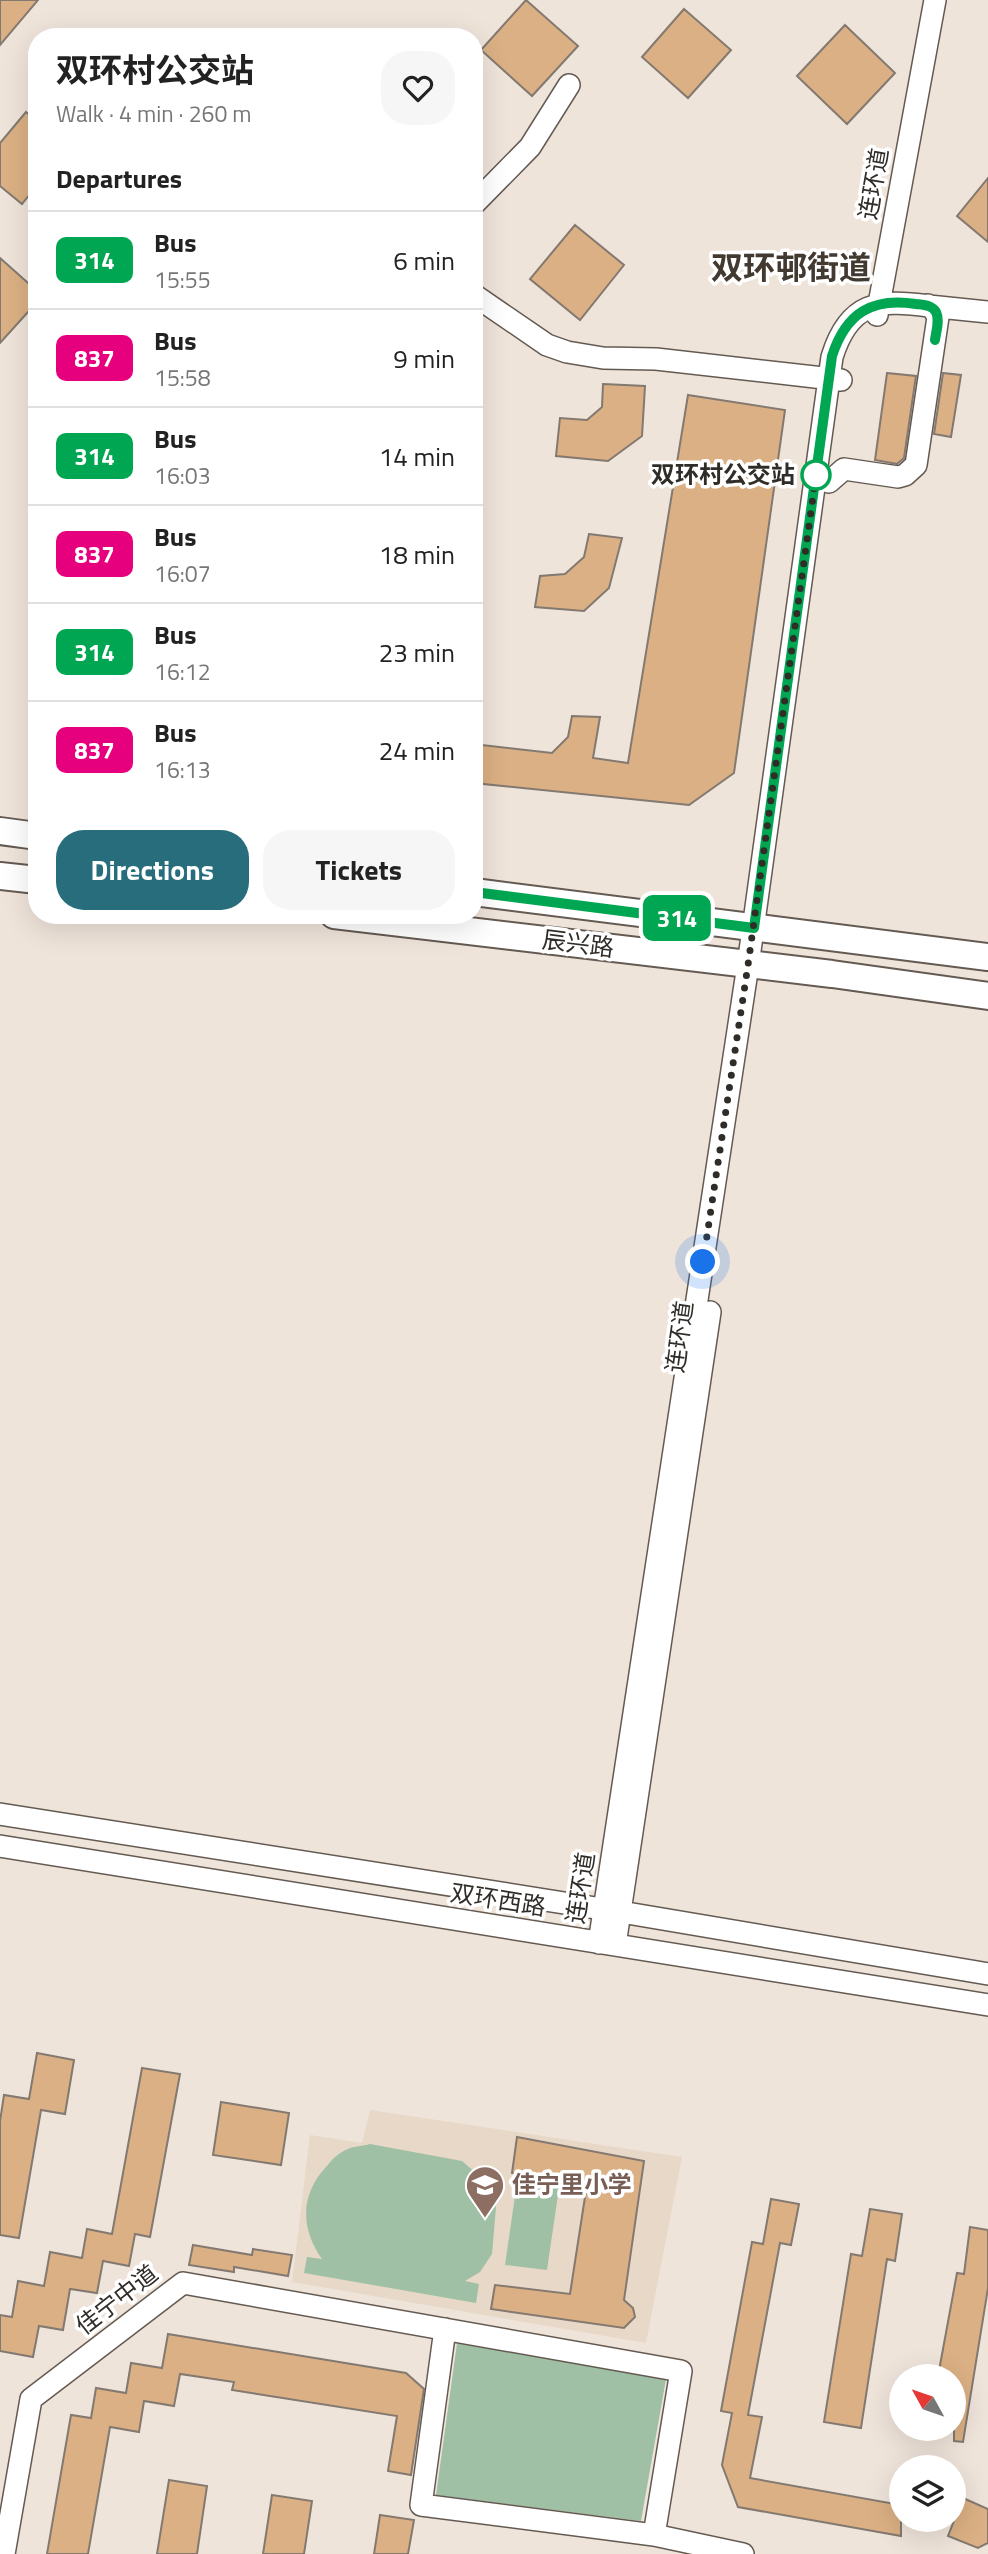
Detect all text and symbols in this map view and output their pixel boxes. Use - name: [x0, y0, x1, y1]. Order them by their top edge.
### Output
- text: 双环村公交站: [56, 45, 254, 95]
- button: heart: [381, 51, 455, 125]
- text: Walk · 4 min · 260 m: [56, 96, 252, 131]
- street label: 连环道: [849, 145, 897, 222]
- text: Departures: [56, 159, 182, 198]
- text: Bus: [154, 223, 196, 262]
- text: 6 min: [393, 241, 455, 280]
- text: 314: [74, 242, 115, 278]
- district label: 双环邨街道: [711, 243, 871, 291]
- text: 15:55: [154, 262, 211, 297]
- text: Bus: [154, 321, 196, 360]
- text: 9 min: [393, 339, 455, 378]
- text: 837: [74, 340, 115, 376]
- text: 15:58: [154, 360, 211, 395]
- text: Bus: [154, 419, 196, 458]
- text: 14 min: [379, 437, 455, 476]
- text: 314: [74, 438, 115, 474]
- place label: 双环村公交站: [651, 456, 795, 492]
- text: 16:03: [154, 458, 211, 493]
- marker: 双环村公交站: [801, 460, 831, 490]
- text: Bus: [154, 517, 196, 556]
- text: 18 min: [379, 535, 455, 574]
- text: 837: [74, 536, 115, 572]
- text: 16:07: [154, 556, 211, 591]
- text: Bus: [154, 615, 196, 654]
- text: 23 min: [379, 633, 455, 672]
- text: 314: [74, 634, 115, 670]
- text: 16:12: [154, 654, 211, 689]
- text: Bus: [154, 713, 196, 752]
- text: 24 min: [379, 731, 455, 770]
- text: 837: [74, 732, 115, 768]
- text: 16:13: [154, 752, 211, 787]
- button: Directions: [56, 830, 249, 910]
- button: Tickets: [263, 830, 455, 910]
- line badge: 314: [637, 895, 717, 941]
- text: 314: [657, 900, 697, 936]
- street label: 辰兴路: [540, 921, 616, 965]
- your location: [685, 1244, 720, 1279]
- street label: 连环道: [656, 1299, 702, 1375]
- street label: 连环道: [557, 1849, 603, 1926]
- street label: 双环西路: [448, 1874, 548, 1924]
- school or university icon: 佳宁里小学: [464, 2164, 506, 2219]
- place label: 佳宁里小学: [512, 2166, 632, 2202]
- street label: 佳宁中道: [67, 2255, 165, 2343]
- north arrow: [889, 2364, 966, 2441]
- map controls: [889, 2364, 966, 2532]
- button: layers: [889, 2455, 966, 2532]

